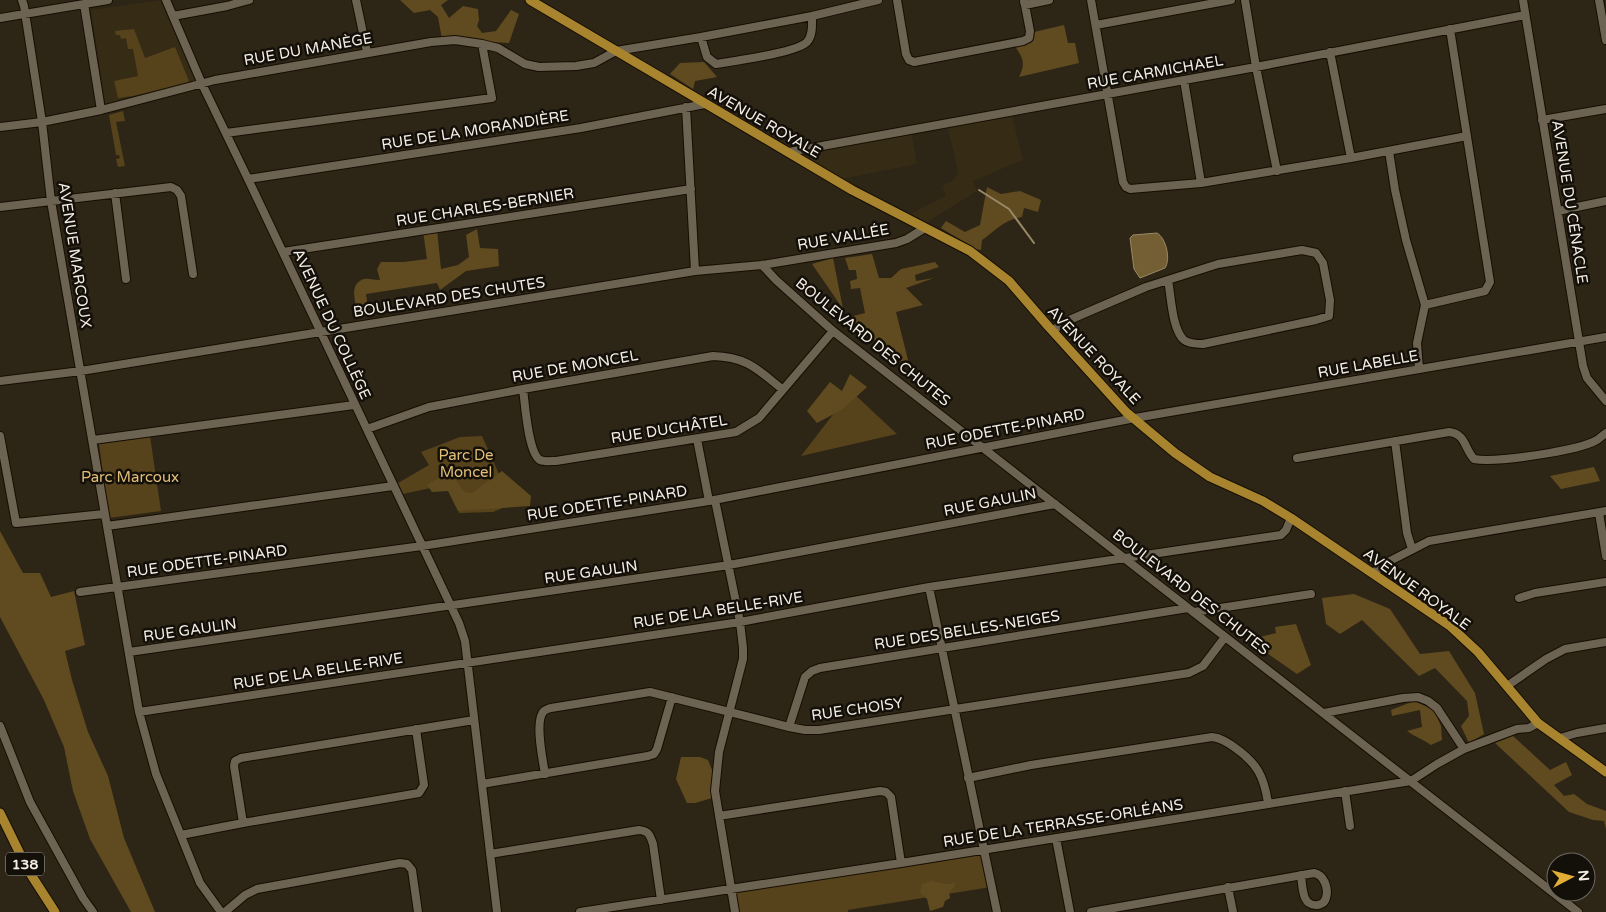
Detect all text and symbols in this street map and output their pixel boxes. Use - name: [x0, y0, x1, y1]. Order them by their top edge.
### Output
- street label: RUE DU MANÈGE: [242, 29, 374, 69]
- street label: RUE CARMICHAEL: [1086, 51, 1225, 93]
- street label: AVENUE ROYALE: [704, 82, 824, 162]
- street label: RUE DE LA MORANDIÈRE: [380, 106, 570, 154]
- street label: AVENUE DU CÉNACLE: [1548, 119, 1592, 285]
- street label: AVENUE MARCOUX: [55, 181, 95, 329]
- street label: RUE CHARLES-BERNIER: [395, 184, 575, 230]
- street label: RUE VALLÉE: [796, 220, 890, 254]
- street label: AVENUE DU COLLÈGE: [289, 246, 375, 402]
- street label: BOULEVARD DES CHUTES: [352, 273, 546, 321]
- street label: BOULEVARD DES CHUTES: [792, 274, 954, 410]
- street label: AVENUE ROYALE: [1044, 302, 1144, 408]
- street label: RUE DE MONCEL: [511, 346, 640, 386]
- street label: RUE LABELLE: [1316, 346, 1420, 382]
- street label: RUE ODETTE-PINARD: [924, 405, 1086, 453]
- street label: RUE DUCHÂTEL: [610, 411, 729, 447]
- park label: Parc De Moncel: [438, 446, 494, 481]
- park label: Parc Marcoux: [81, 468, 179, 486]
- street label: RUE ODETTE-PINARD: [526, 481, 688, 525]
- street label: RUE GAULIN: [942, 484, 1038, 520]
- street label: BOULEVARD DES CHUTES: [1109, 525, 1273, 659]
- street label: RUE ODETTE-PINARD: [126, 541, 288, 581]
- street label: AVENUE ROYALE: [1360, 544, 1474, 634]
- street label: RUE GAULIN: [543, 557, 639, 587]
- street label: RUE DE LA BELLE-RIVE: [632, 588, 804, 632]
- street label: RUE DES BELLES-NEIGES: [873, 606, 1061, 654]
- street label: RUE GAULIN: [142, 615, 238, 645]
- street label: RUE DE LA BELLE-RIVE: [232, 649, 404, 693]
- street label: RUE CHOISY: [810, 694, 904, 724]
- street label: RUE DE LA TERRASSE-ORLÉANS: [942, 795, 1184, 851]
- road number: 138: [6, 852, 44, 876]
- north arrow: [1546, 852, 1596, 902]
- text: N: [1574, 869, 1592, 882]

